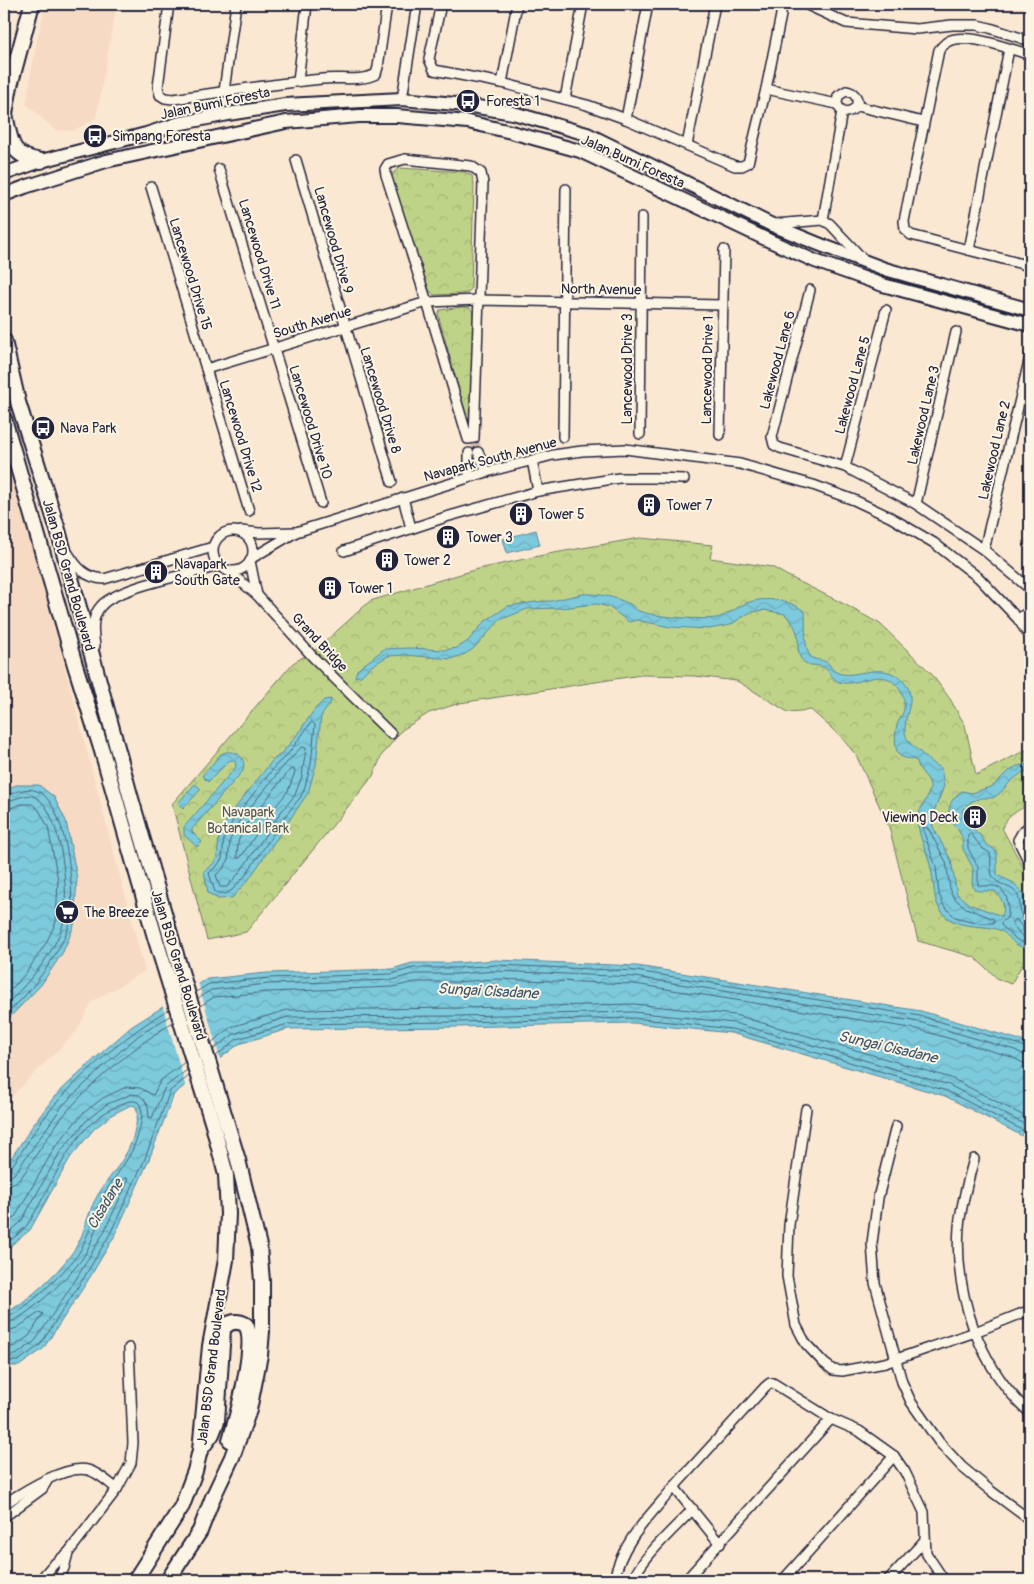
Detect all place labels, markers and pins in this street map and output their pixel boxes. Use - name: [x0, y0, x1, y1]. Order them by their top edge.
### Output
- bus stop icon: Foresta 1: [455, 88, 481, 114]
- place label: Foresta 1: [486, 93, 540, 110]
- bus stop icon: Simpang Foresta: [82, 123, 108, 149]
- place label: Simpang Foresta: [112, 128, 211, 145]
- bus stop icon: Nava Park: [30, 415, 56, 441]
- place label: Nava Park: [60, 420, 116, 437]
- building icon: Tower 7: [636, 492, 662, 518]
- place label: Tower 7: [666, 497, 713, 514]
- building icon: Tower 5: [508, 501, 534, 527]
- place label: Tower 5: [538, 506, 585, 523]
- building icon: Tower 3: [435, 524, 461, 550]
- place label: Tower 3: [466, 529, 513, 546]
- building icon: Tower 2: [374, 547, 400, 573]
- place label: Tower 2: [404, 552, 451, 569]
- place label: Navapark South Gate: [174, 556, 240, 589]
- building icon: Navapark South Gate: [143, 559, 169, 585]
- building icon: Tower 1: [317, 575, 343, 601]
- place label: Tower 1: [348, 580, 392, 597]
- building icon: Viewing Deck: [962, 804, 988, 830]
- place label: Viewing Deck: [882, 809, 958, 826]
- supermarket icon: The Breeze: [54, 899, 80, 925]
- place label: The Breeze: [84, 904, 149, 921]

